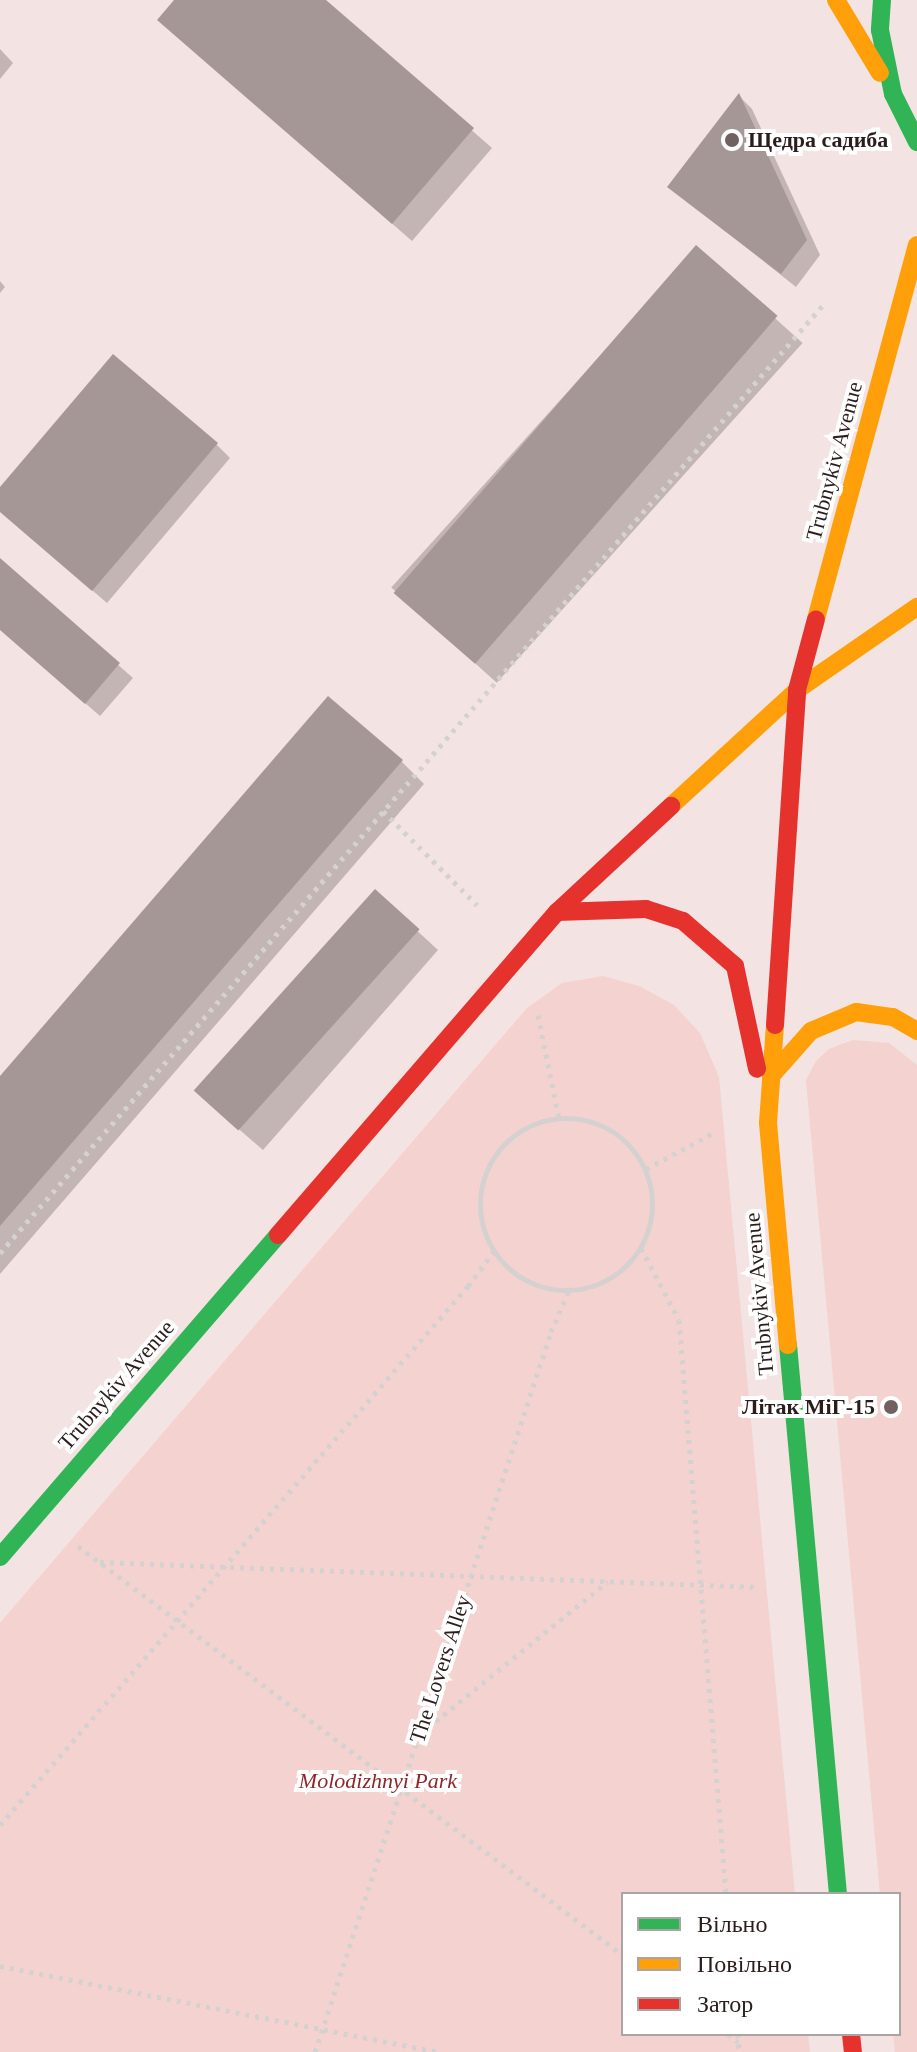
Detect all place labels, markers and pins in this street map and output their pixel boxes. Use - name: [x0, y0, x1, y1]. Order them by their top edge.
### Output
- place label: Щедра садиба: [748, 127, 888, 153]
- marker: Щедра садиба: [723, 131, 741, 149]
- place label: Літак МіГ-15: [742, 1394, 875, 1420]
- marker: Літак МіГ-15: [882, 1398, 900, 1416]

